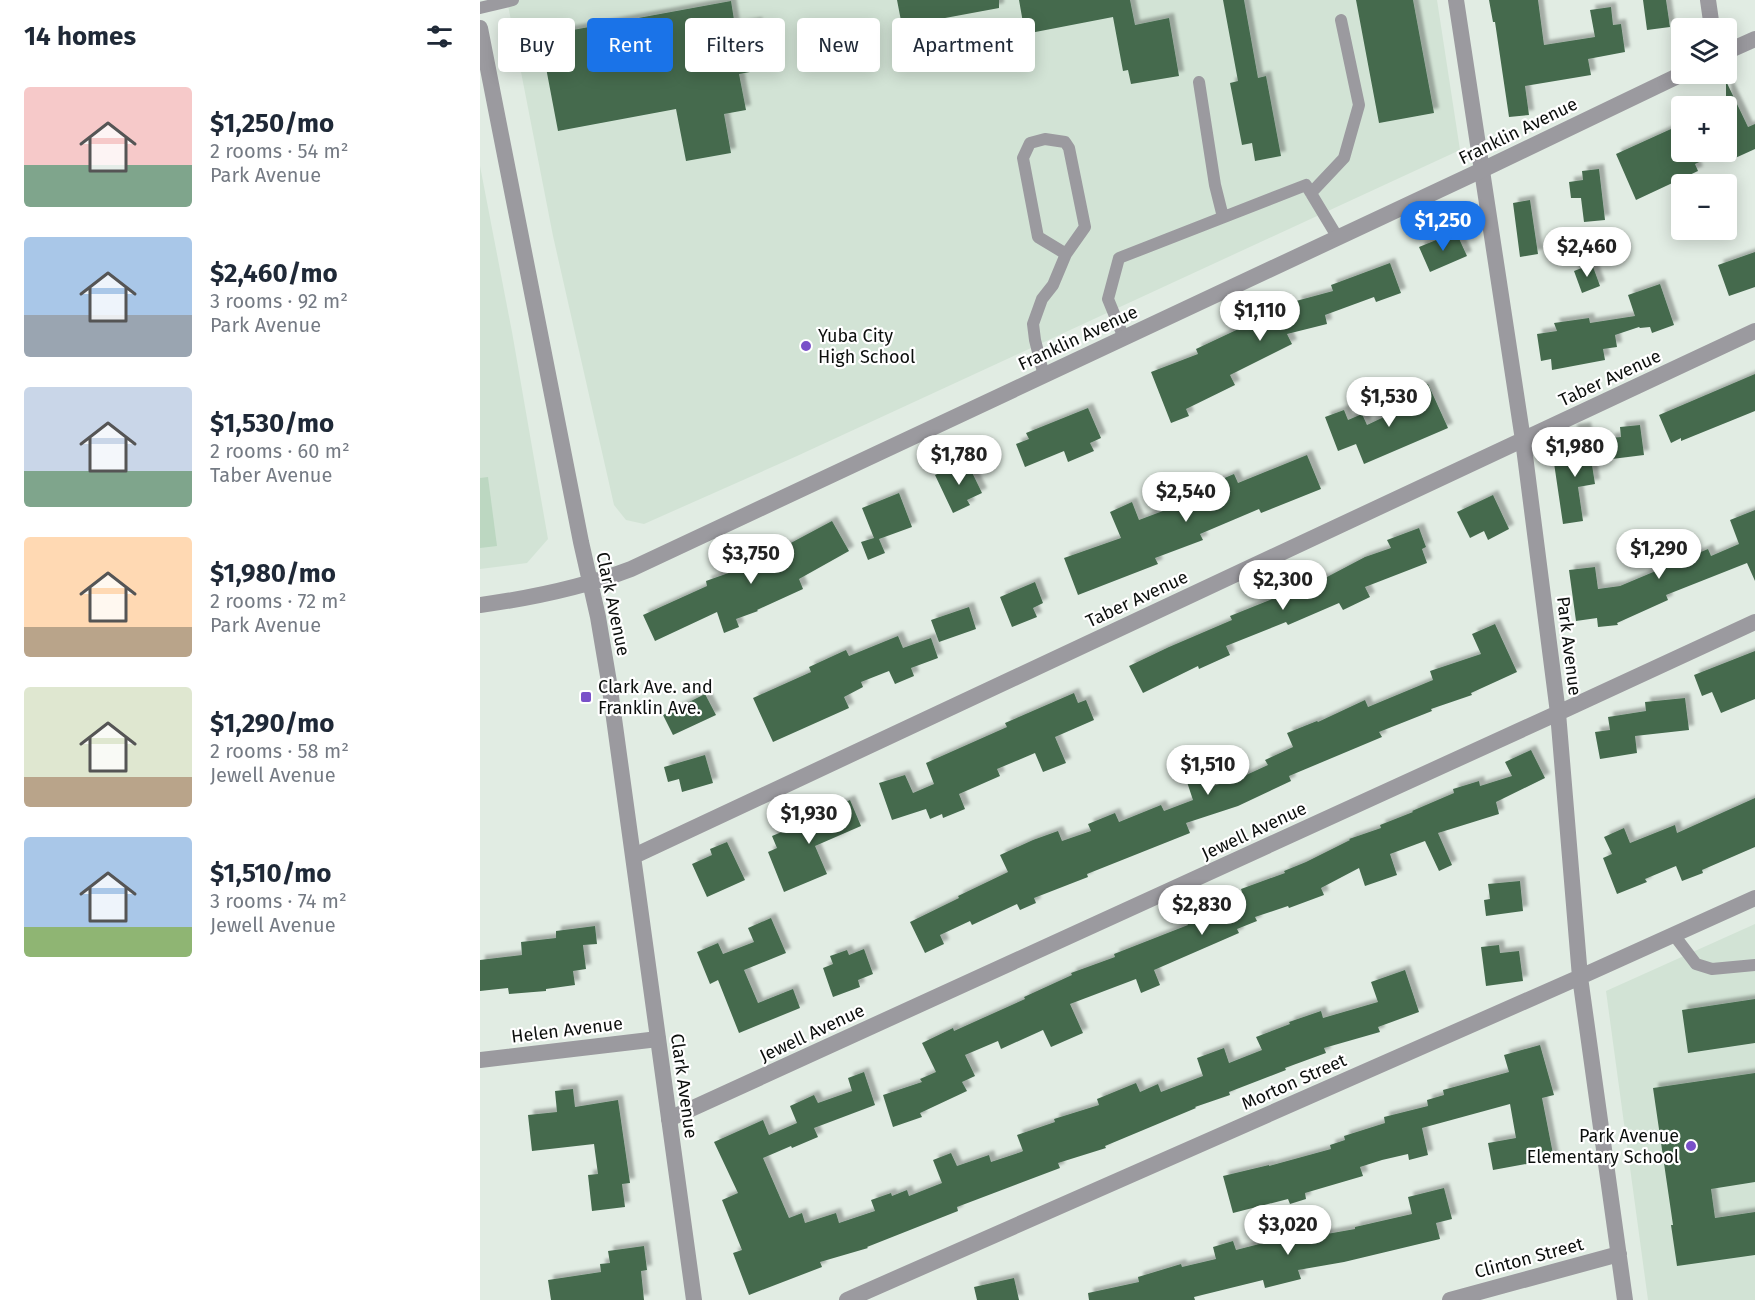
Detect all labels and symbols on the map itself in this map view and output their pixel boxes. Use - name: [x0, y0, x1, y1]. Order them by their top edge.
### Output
- street label: Franklin Avenue: [1455, 93, 1581, 169]
- pin: $1,250: [1394, 201, 1492, 252]
- pin: $2,460: [1538, 227, 1636, 278]
- pin: $1,110: [1211, 291, 1309, 342]
- street label: Franklin Avenue: [1015, 301, 1141, 375]
- place label: Yuba City High School: [818, 325, 915, 368]
- marker: Yuba City High School: [799, 339, 813, 353]
- street label: Taber Avenue: [1555, 345, 1665, 411]
- pin: $1,530: [1340, 377, 1438, 428]
- pin: $1,980: [1526, 427, 1624, 478]
- pin: $1,780: [910, 435, 1008, 486]
- pin: $2,540: [1137, 472, 1235, 523]
- pin: $1,290: [1610, 529, 1708, 580]
- pin: $3,750: [702, 534, 800, 585]
- street label: Clark Avenue: [591, 550, 635, 658]
- pin: $2,300: [1234, 560, 1332, 611]
- street label: Taber Avenue: [1082, 566, 1192, 632]
- street label: Park Avenue: [1552, 595, 1586, 697]
- place label: Clark Ave. and Franklin Ave.: [598, 676, 713, 719]
- marker: Clark Ave. and Franklin Ave.: [579, 690, 593, 704]
- pin: $1,510: [1159, 745, 1257, 796]
- pin: $1,930: [760, 794, 858, 845]
- street label: Jewell Avenue: [1198, 797, 1310, 865]
- pin: $2,830: [1153, 885, 1251, 936]
- street label: Jewell Avenue: [756, 999, 868, 1067]
- street label: Helen Avenue: [510, 1012, 624, 1048]
- street label: Clark Avenue: [666, 1032, 702, 1140]
- street label: Morton Street: [1238, 1049, 1350, 1115]
- place label: Park Avenue Elementary School: [1527, 1125, 1679, 1168]
- marker: Park Avenue Elementary School: [1684, 1139, 1698, 1153]
- pin: $3,020: [1239, 1205, 1337, 1256]
- street label: Clinton Street: [1472, 1233, 1586, 1283]

